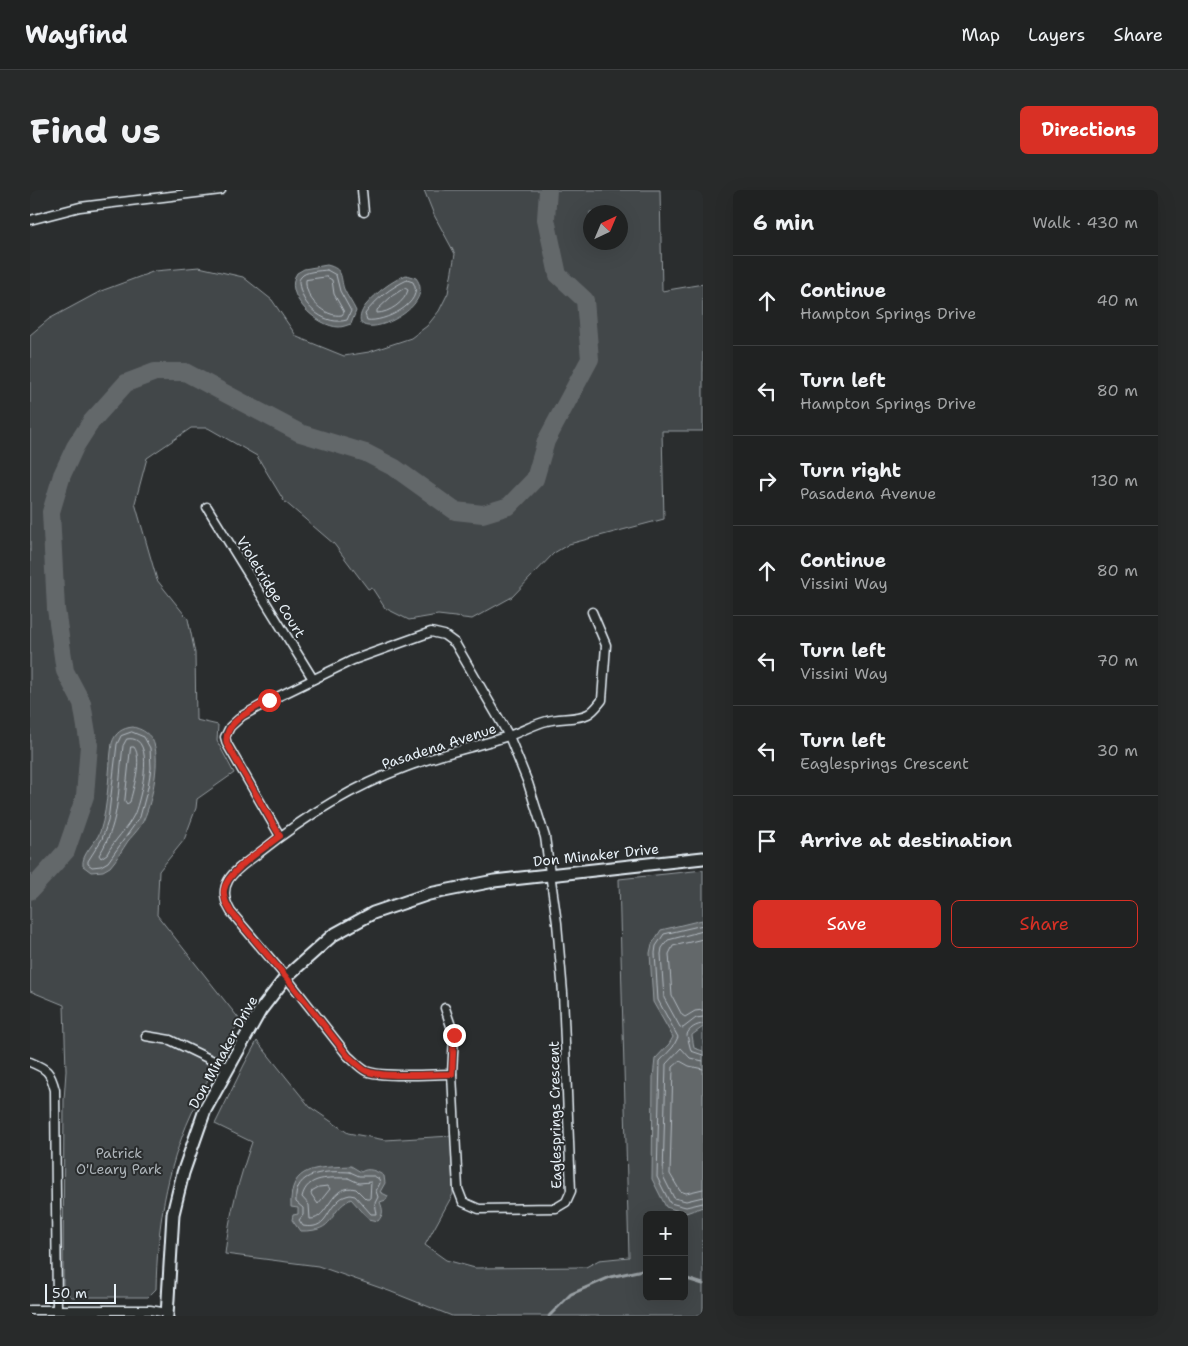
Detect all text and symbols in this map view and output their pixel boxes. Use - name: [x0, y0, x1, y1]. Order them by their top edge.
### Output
- text: Wayfind: [25, 19, 128, 51]
- text: Map: [962, 23, 1000, 47]
- text: Layers: [1028, 23, 1085, 47]
- text: Share: [1113, 23, 1163, 47]
- button: Directions: [1020, 106, 1158, 154]
- text: Find us: [30, 107, 161, 154]
- north arrow: [583, 205, 628, 250]
- text: 6 min: [753, 209, 814, 237]
- text: Walk · 430 m: [1032, 212, 1138, 233]
- text: Continue: [800, 278, 886, 303]
- icon: ahead: [753, 287, 781, 315]
- text: 40 m: [1096, 290, 1138, 311]
- text: Hampton Springs Drive: [800, 303, 976, 324]
- text: Turn left: [800, 368, 886, 393]
- icon: left: [753, 377, 781, 405]
- text: 80 m: [1097, 380, 1138, 401]
- text: Hampton Springs Drive: [800, 393, 976, 414]
- text: Turn right: [800, 458, 901, 483]
- icon: right: [753, 467, 781, 495]
- text: 130 m: [1091, 470, 1138, 491]
- text: Pasadena Avenue: [800, 483, 936, 504]
- street label: Violetridge Court: [233, 533, 309, 641]
- text: Continue: [800, 548, 886, 573]
- icon: ahead: [753, 557, 781, 585]
- text: 80 m: [1097, 560, 1138, 581]
- text: Vissini Way: [800, 573, 888, 594]
- text: Turn left: [800, 638, 886, 663]
- icon: left: [753, 647, 781, 675]
- text: 70 m: [1097, 650, 1138, 671]
- text: Vissini Way: [800, 663, 888, 684]
- route start: [258, 689, 281, 712]
- street label: Pasadena Avenue: [379, 719, 499, 773]
- text: Turn left: [800, 728, 886, 753]
- icon: left: [753, 737, 781, 765]
- text: 30 m: [1097, 740, 1138, 761]
- text: Eaglesprings Crescent: [800, 753, 969, 774]
- icon: arrive: [753, 827, 781, 855]
- text: Arrive at destination: [800, 828, 1012, 853]
- street label: Don Minaker Drive: [532, 839, 660, 871]
- button: Save: [753, 900, 941, 948]
- button: Share: [951, 900, 1138, 948]
- street label: Don Minaker Drive: [185, 992, 262, 1112]
- route end: [443, 1024, 466, 1047]
- street label: Eaglesprings Crescent: [545, 1041, 565, 1189]
- park label: Patrick O'Leary Park: [76, 1144, 162, 1178]
- map controls: [643, 1211, 688, 1301]
- button: +: [643, 1211, 688, 1256]
- button: −: [643, 1256, 688, 1301]
- scale bar: [45, 1281, 116, 1304]
- text: 50 m: [52, 1284, 87, 1302]

